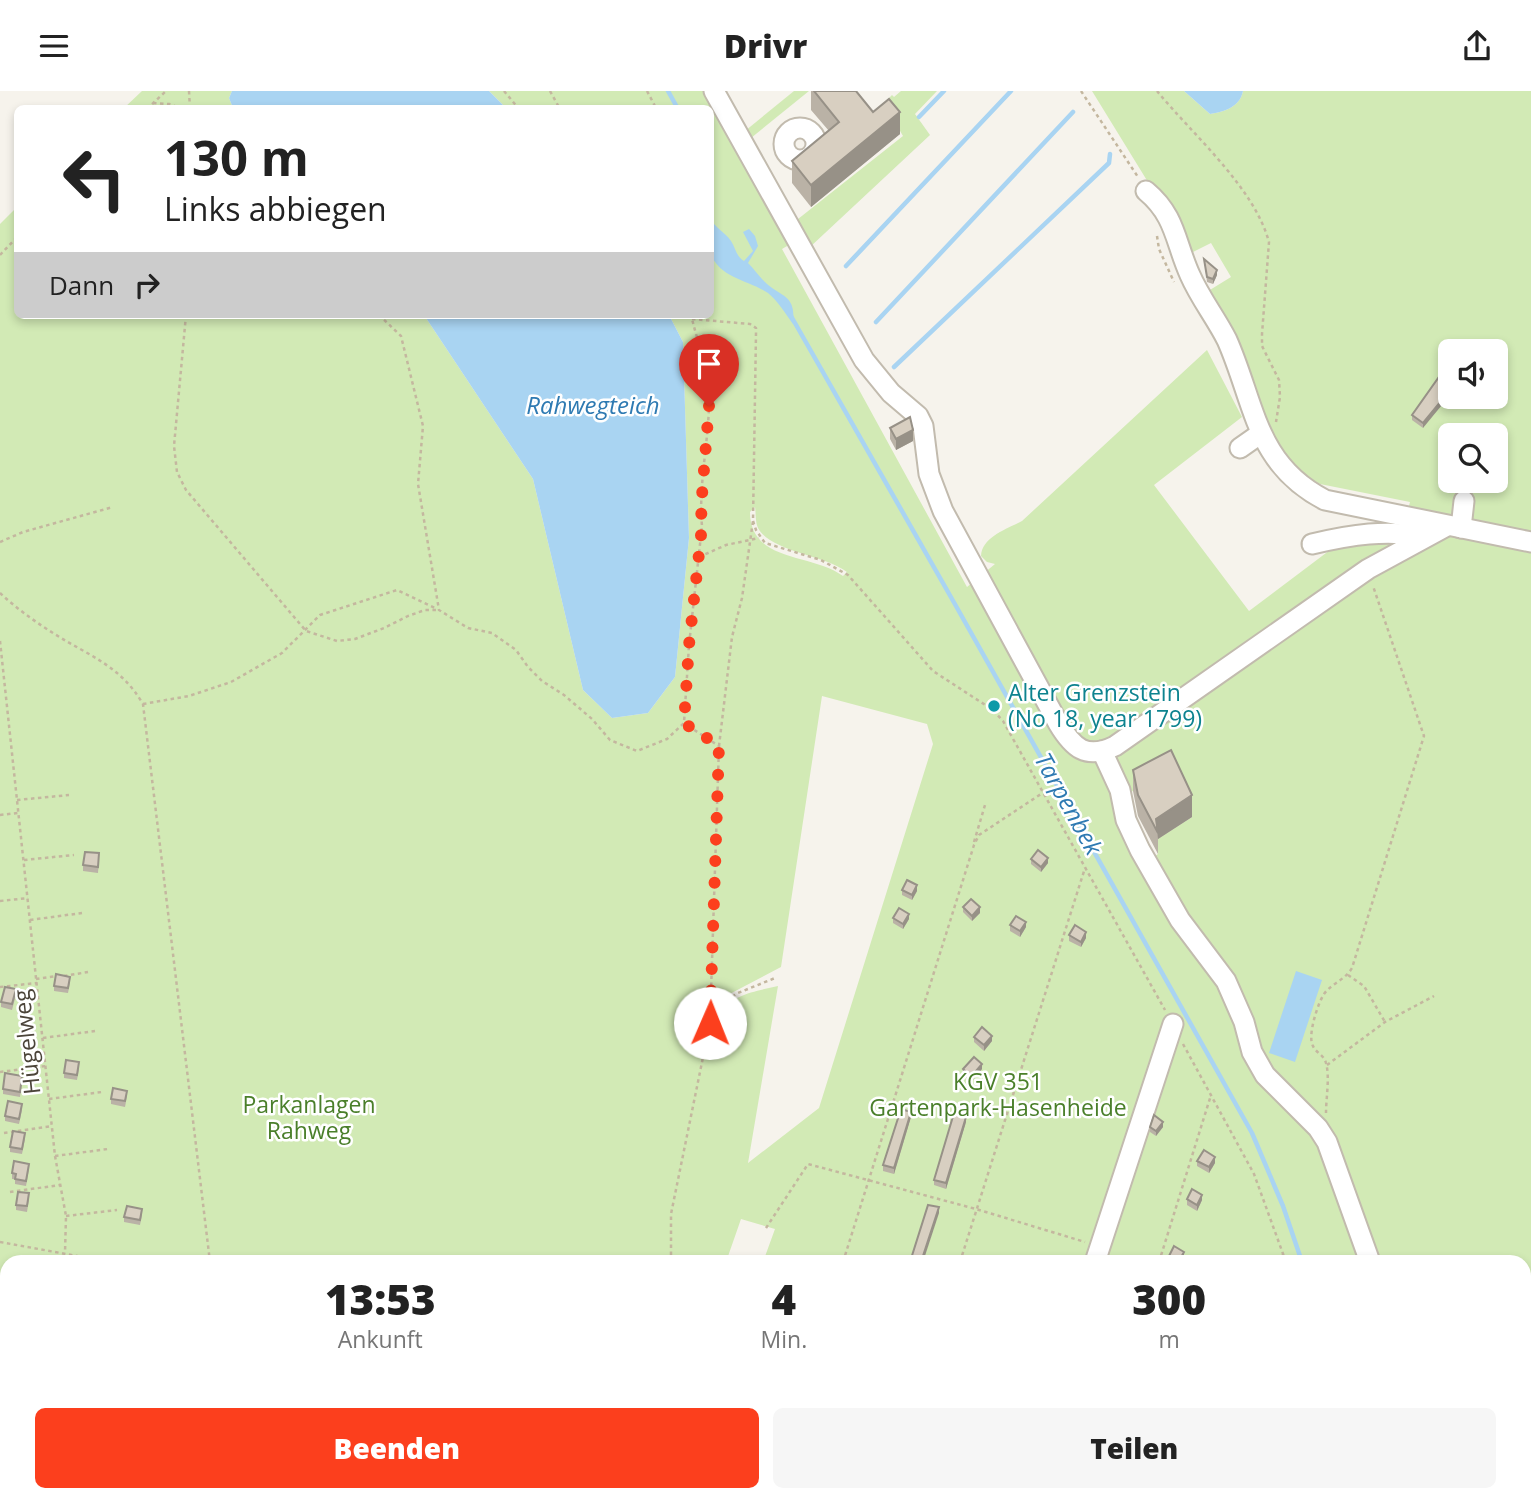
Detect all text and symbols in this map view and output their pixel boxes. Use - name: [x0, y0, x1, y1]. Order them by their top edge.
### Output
- text: Drivr: [724, 24, 807, 67]
- icon: menu: [35, 27, 73, 65]
- icon: share: [1458, 27, 1496, 65]
- text: 130 m: [164, 124, 309, 190]
- icon: left: [49, 133, 140, 224]
- text: Links abbiegen: [164, 187, 387, 230]
- icon: right: [128, 266, 166, 304]
- text: Dann: [49, 267, 114, 303]
- pin: [679, 334, 739, 406]
- map controls: [1438, 339, 1508, 493]
- button: sound: [1438, 339, 1508, 409]
- icon: arrive: [690, 345, 728, 383]
- water label: Rahwegteich: [526, 388, 660, 421]
- button: search: [1438, 423, 1508, 493]
- place label: Alter Grenzstein (No 18, year 1799): [1008, 676, 1202, 734]
- marker: Alter Grenzstein (No 18, year 1799): [986, 698, 1002, 714]
- water label: Tarpenbek: [1028, 746, 1112, 861]
- position arrow: [673, 986, 747, 1060]
- street label: Hügelweg: [5, 987, 47, 1096]
- park label: KGV 351 Gartenpark-Hasenheide: [869, 1065, 1127, 1123]
- park label: Parkanlagen Rahweg: [242, 1088, 376, 1146]
- text: 13:53: [325, 1270, 436, 1327]
- text: 4: [772, 1270, 796, 1327]
- text: 300: [1132, 1270, 1206, 1327]
- text: Ankunft: [338, 1323, 423, 1355]
- text: Min.: [761, 1323, 807, 1355]
- text: m: [1158, 1323, 1180, 1355]
- button: Beenden: [35, 1408, 759, 1488]
- button: Teilen: [773, 1408, 1496, 1488]

